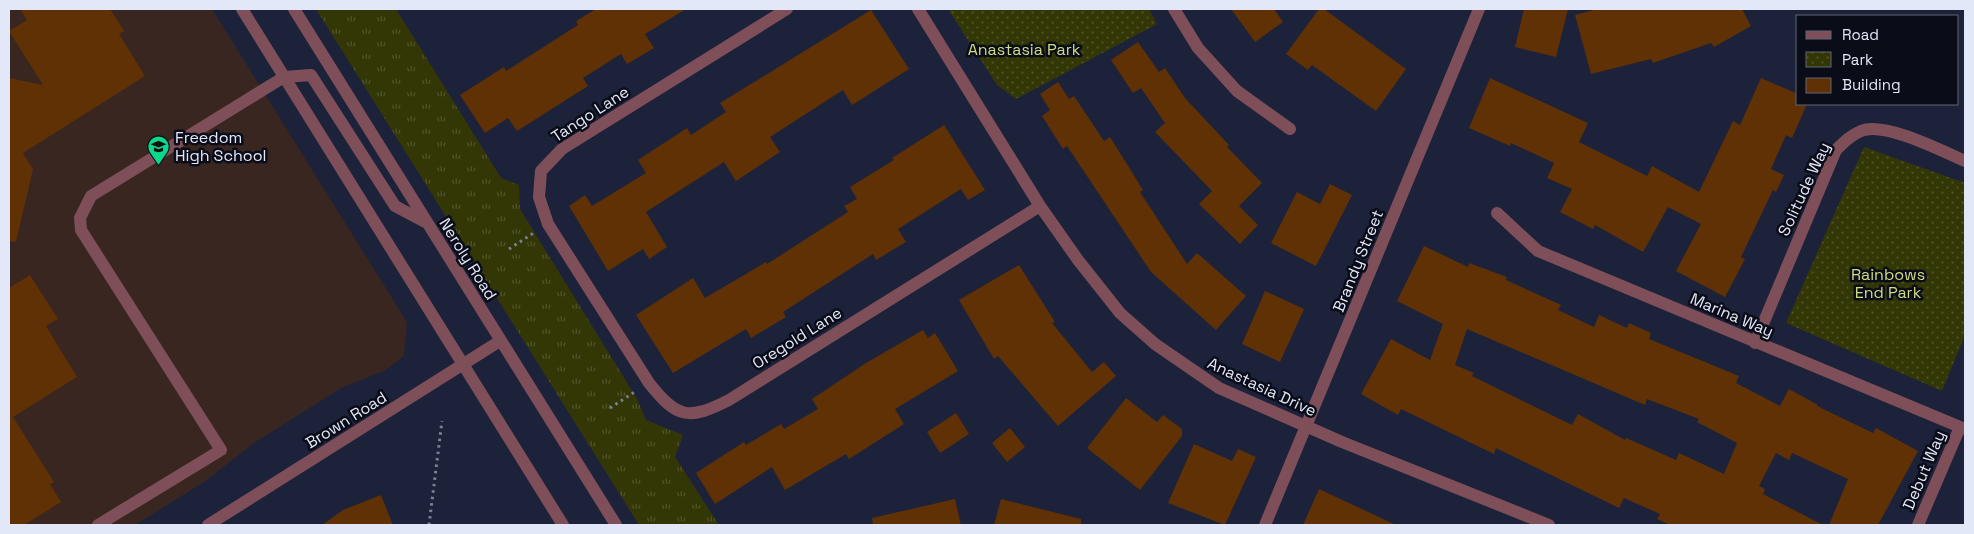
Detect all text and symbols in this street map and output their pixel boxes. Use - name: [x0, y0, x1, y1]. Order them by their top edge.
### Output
- legend: [1796, 15, 1959, 105]
- text: Road: [1842, 25, 1879, 44]
- park label: Anastasia Park: [968, 39, 1081, 60]
- text: Park: [1842, 50, 1873, 69]
- text: Building: [1842, 75, 1901, 94]
- street label: Tango Lane: [547, 81, 633, 147]
- place label: Freedom High School: [175, 127, 266, 166]
- school or university icon: Freedom High School: [147, 134, 171, 165]
- street label: Solitude Way: [1773, 139, 1835, 239]
- street label: Brandy Street: [1328, 207, 1388, 315]
- street label: Neroly Road: [434, 214, 502, 304]
- park label: Rainbows End Park: [1851, 264, 1925, 303]
- street label: Marina Way: [1687, 288, 1777, 342]
- street label: Oregold Lane: [748, 302, 846, 374]
- street label: Anastasia Drive: [1204, 353, 1320, 421]
- street label: Brown Road: [301, 387, 391, 453]
- street label: Debut Way: [1898, 427, 1950, 513]

